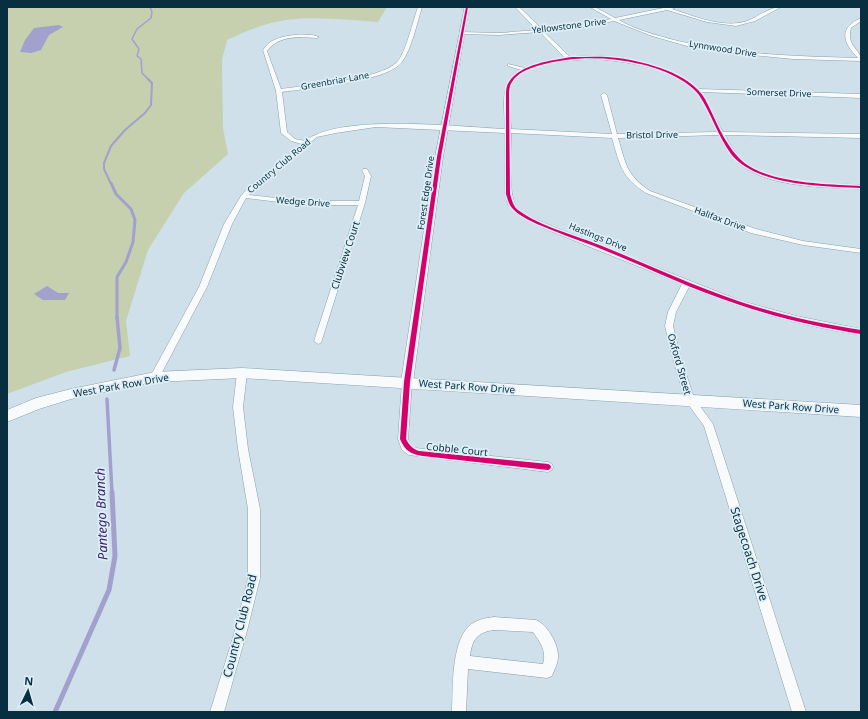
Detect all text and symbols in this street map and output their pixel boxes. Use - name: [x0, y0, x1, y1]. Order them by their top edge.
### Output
- street label: Yellowstone Drive: [531, 14, 607, 37]
- street label: Lynnwood Drive: [688, 37, 758, 60]
- street label: Greenbriar Lane: [300, 68, 370, 93]
- street label: Somerset Drive: [746, 85, 812, 100]
- street label: Bristol Drive: [626, 128, 678, 141]
- street label: Country Club Road: [244, 135, 313, 196]
- street label: Forest Edge Drive: [414, 155, 437, 231]
- street label: Wedge Drive: [276, 193, 330, 210]
- street label: Halifax Drive: [693, 203, 748, 234]
- street label: Clubview Court: [327, 219, 363, 291]
- street label: Hastings Drive: [567, 219, 629, 254]
- street label: Oxford Street: [665, 332, 696, 397]
- street label: West Park Row Drive: [72, 370, 170, 400]
- street label: West Park Row Drive: [418, 376, 516, 396]
- street label: West Park Row Drive: [742, 396, 840, 416]
- street label: Cobble Court: [426, 439, 489, 459]
- water label: Pantego Branch: [90, 468, 112, 560]
- street label: Stagecoach Drive: [726, 505, 773, 603]
- street label: Country Club Road: [218, 573, 261, 679]
- north arrow: [8, 671, 48, 711]
- text: N: [24, 673, 34, 688]

